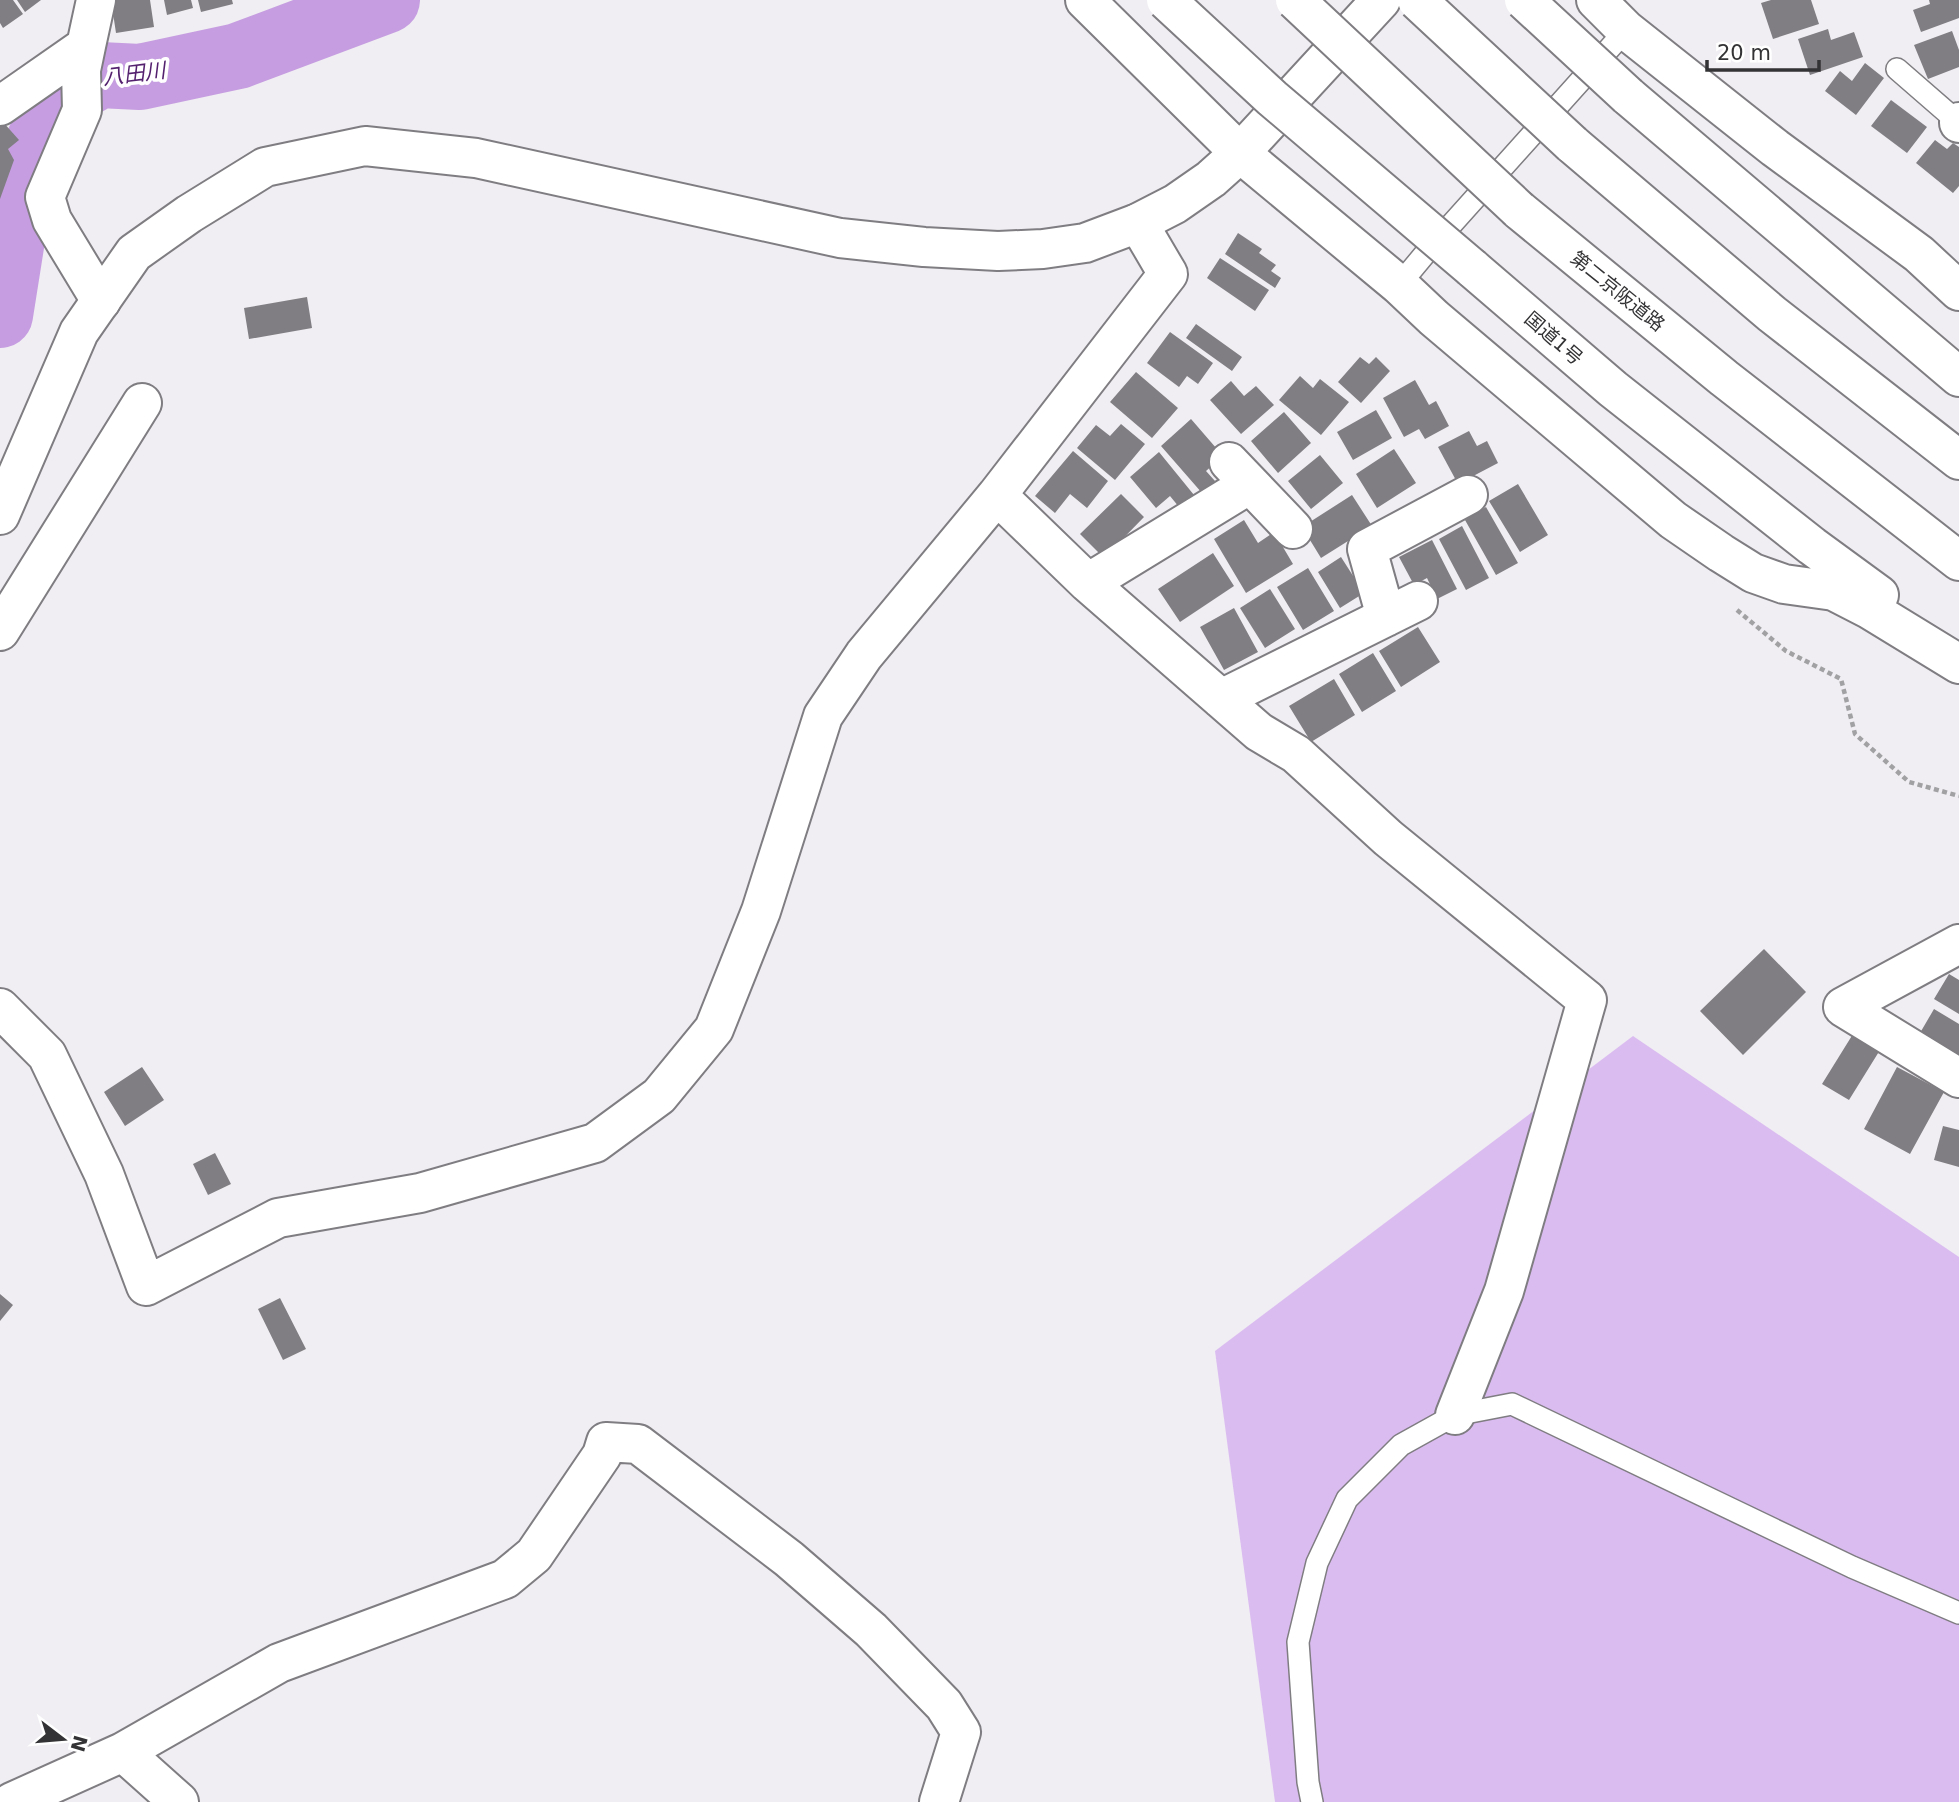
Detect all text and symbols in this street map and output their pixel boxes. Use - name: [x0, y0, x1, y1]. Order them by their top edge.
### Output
- scale bar: [1707, 28, 1819, 72]
- text: 20 m: [1717, 41, 1771, 65]
- water label: 八田川: [101, 58, 169, 90]
- street label: 第二京阪道路: [1567, 247, 1669, 335]
- street label: 国道1号: [1521, 307, 1587, 369]
- north arrow: [28, 1704, 98, 1774]
- text: N: [67, 1733, 92, 1754]

